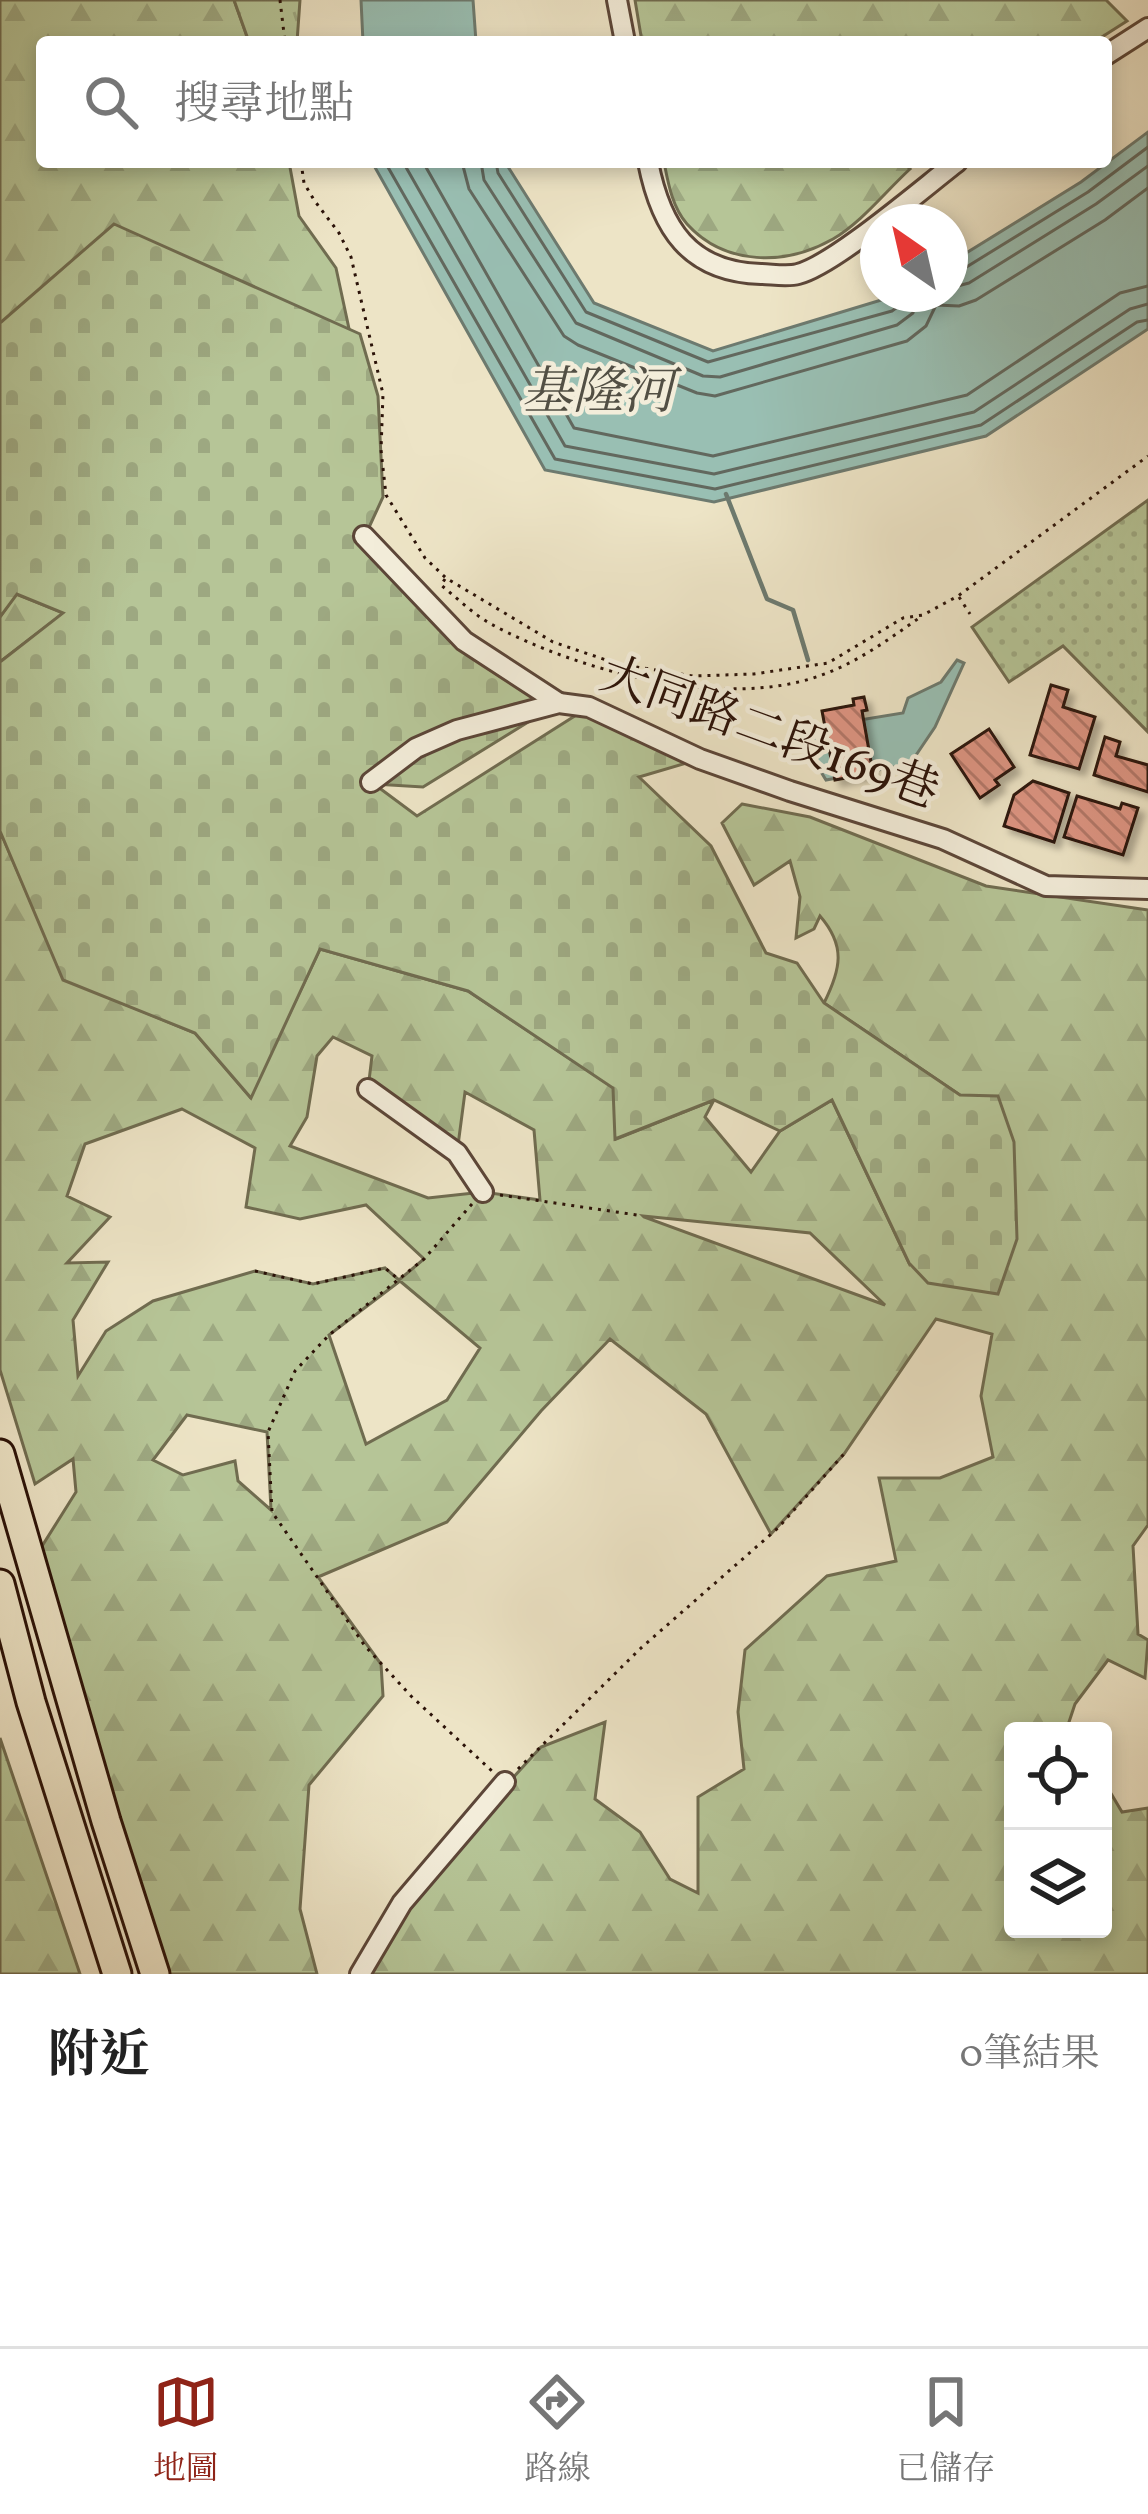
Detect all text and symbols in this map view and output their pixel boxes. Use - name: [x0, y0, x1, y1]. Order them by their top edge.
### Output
- search box: [36, 36, 1112, 168]
- icon: search: [78, 69, 144, 135]
- text: 搜尋地點: [174, 75, 354, 138]
- north arrow: [860, 204, 968, 312]
- water label: 基隆河: [521, 359, 682, 430]
- street label: 大同路二段169巷: [590, 643, 948, 827]
- map controls: [1004, 1722, 1112, 1938]
- button: locate: [1004, 1722, 1112, 1830]
- button: layers: [1004, 1830, 1112, 1938]
- text: 附近: [48, 2022, 150, 2093]
- text: 0筆結果: [960, 2029, 1100, 2083]
- tab: 地圖: [153, 2369, 219, 2494]
- tab: 路線: [524, 2369, 590, 2494]
- tab: 已儲存: [896, 2369, 995, 2494]

